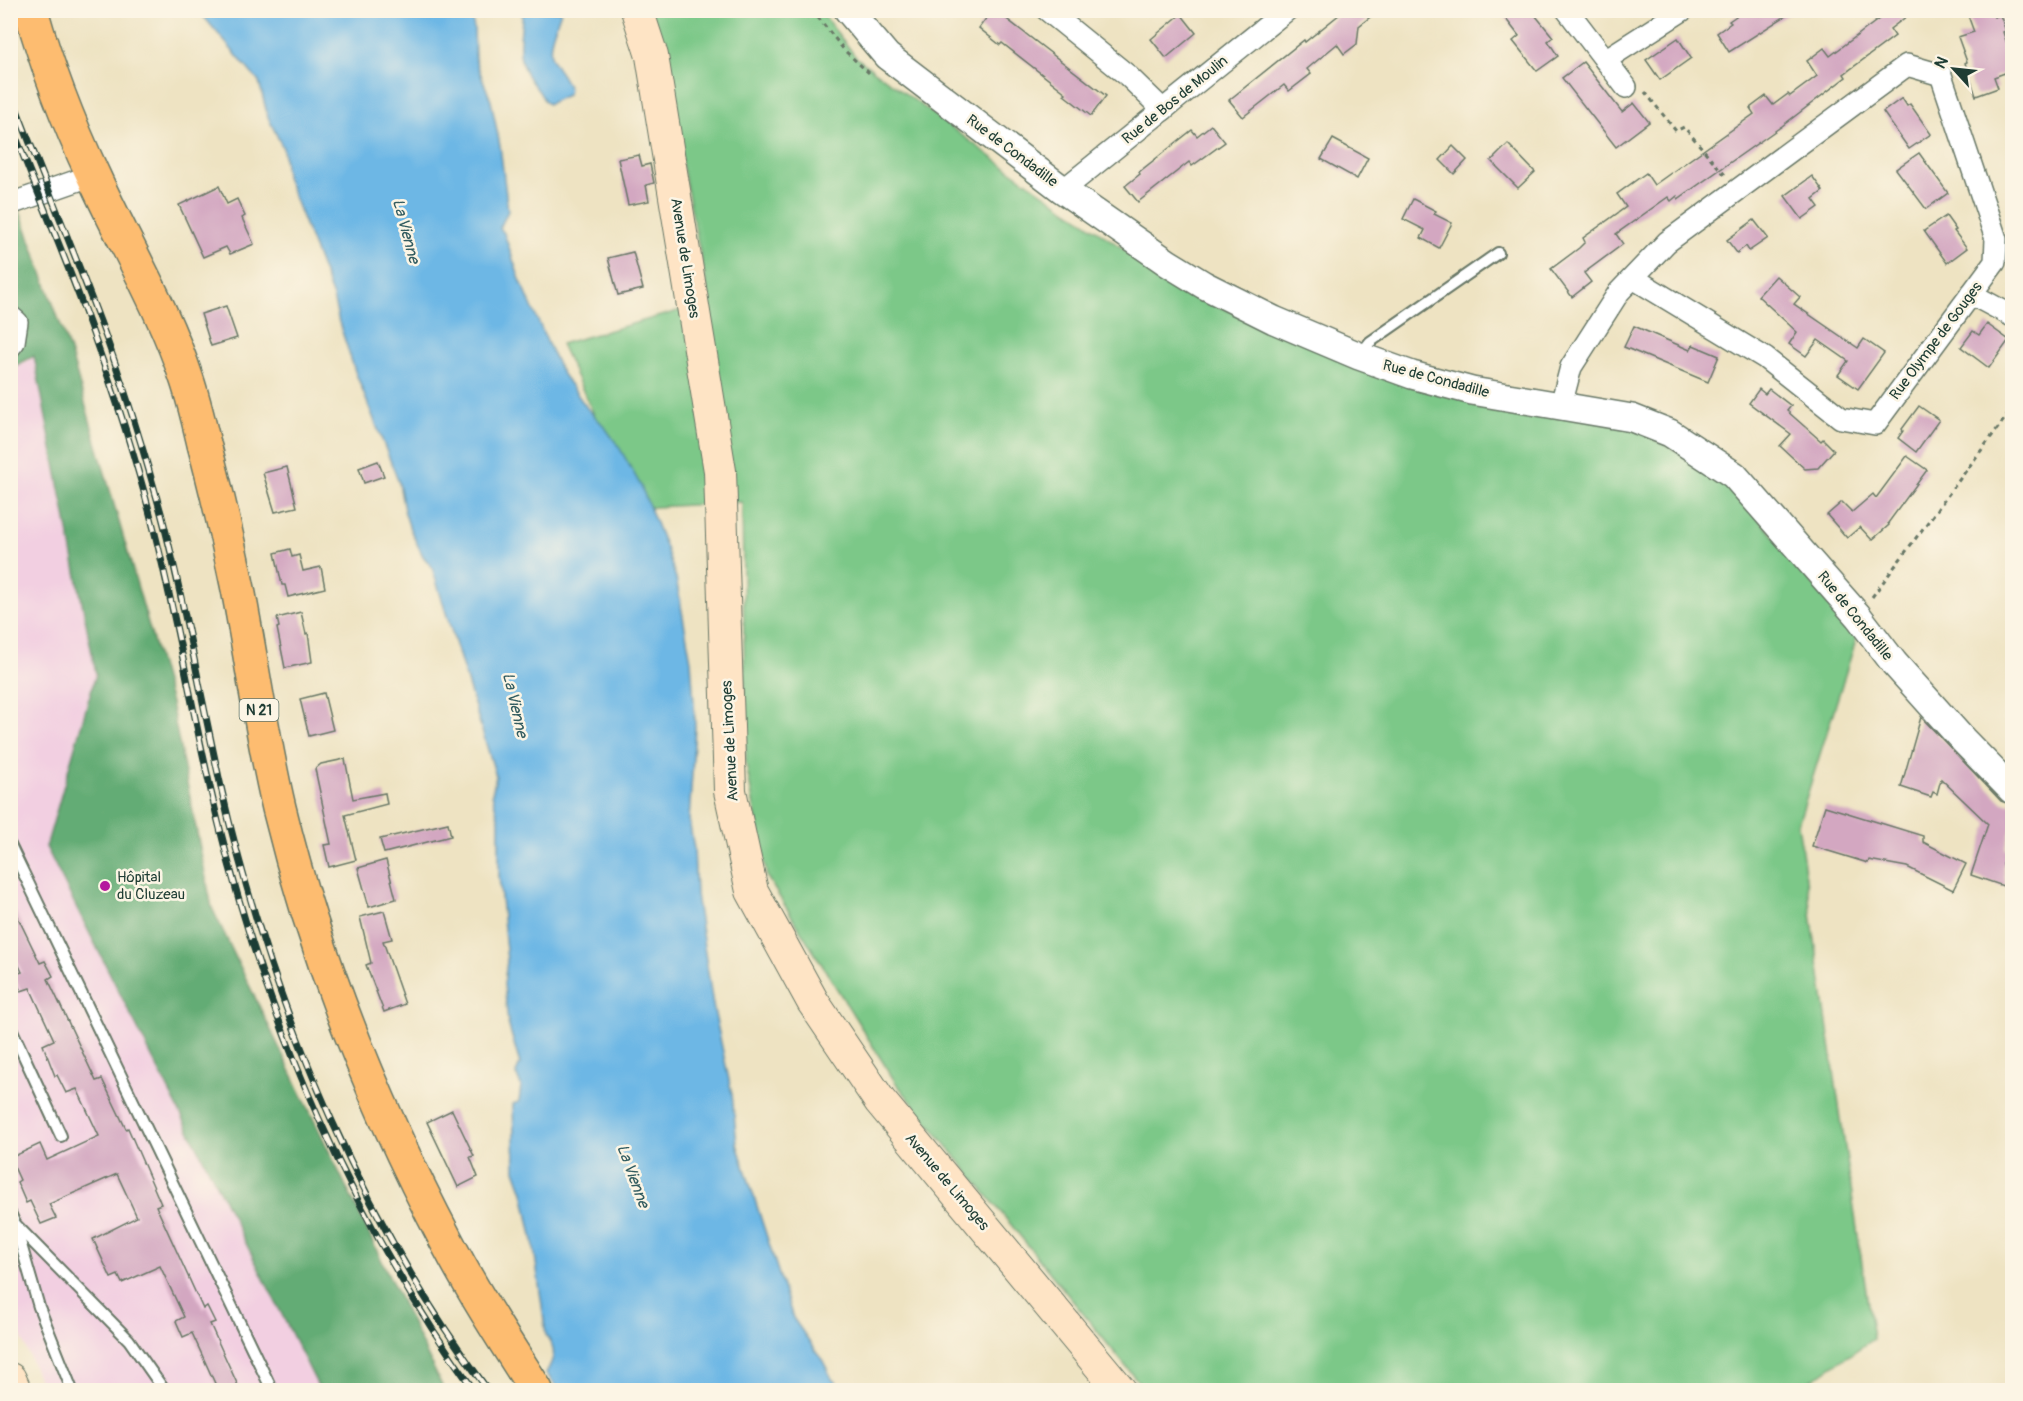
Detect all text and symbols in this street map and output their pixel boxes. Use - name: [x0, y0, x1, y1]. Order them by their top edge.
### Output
- north arrow: [1924, 39, 1984, 99]
- street label: Rue de Bos de Moulin: [1118, 51, 1232, 149]
- text: N: [1930, 53, 1953, 72]
- street label: Rue de Condadille: [963, 110, 1062, 192]
- water label: La Vienne: [388, 197, 425, 267]
- street label: Avenue de Limoges: [666, 197, 704, 320]
- street label: Rue Olympe de Gouges: [1885, 278, 1987, 404]
- street label: Rue de Condadille: [1381, 356, 1492, 403]
- street label: Rue de Condadille: [1813, 567, 1897, 665]
- water label: La Vienne: [498, 671, 533, 741]
- street label: Avenue de Limoges: [717, 680, 743, 802]
- road number: N 21: [240, 699, 278, 721]
- place label: Hôpital du Cluzeau: [117, 868, 185, 904]
- marker: Hôpital du Cluzeau: [98, 879, 112, 893]
- street label: Avenue de Limoges: [901, 1129, 993, 1235]
- water label: La Vienne: [612, 1142, 654, 1212]

